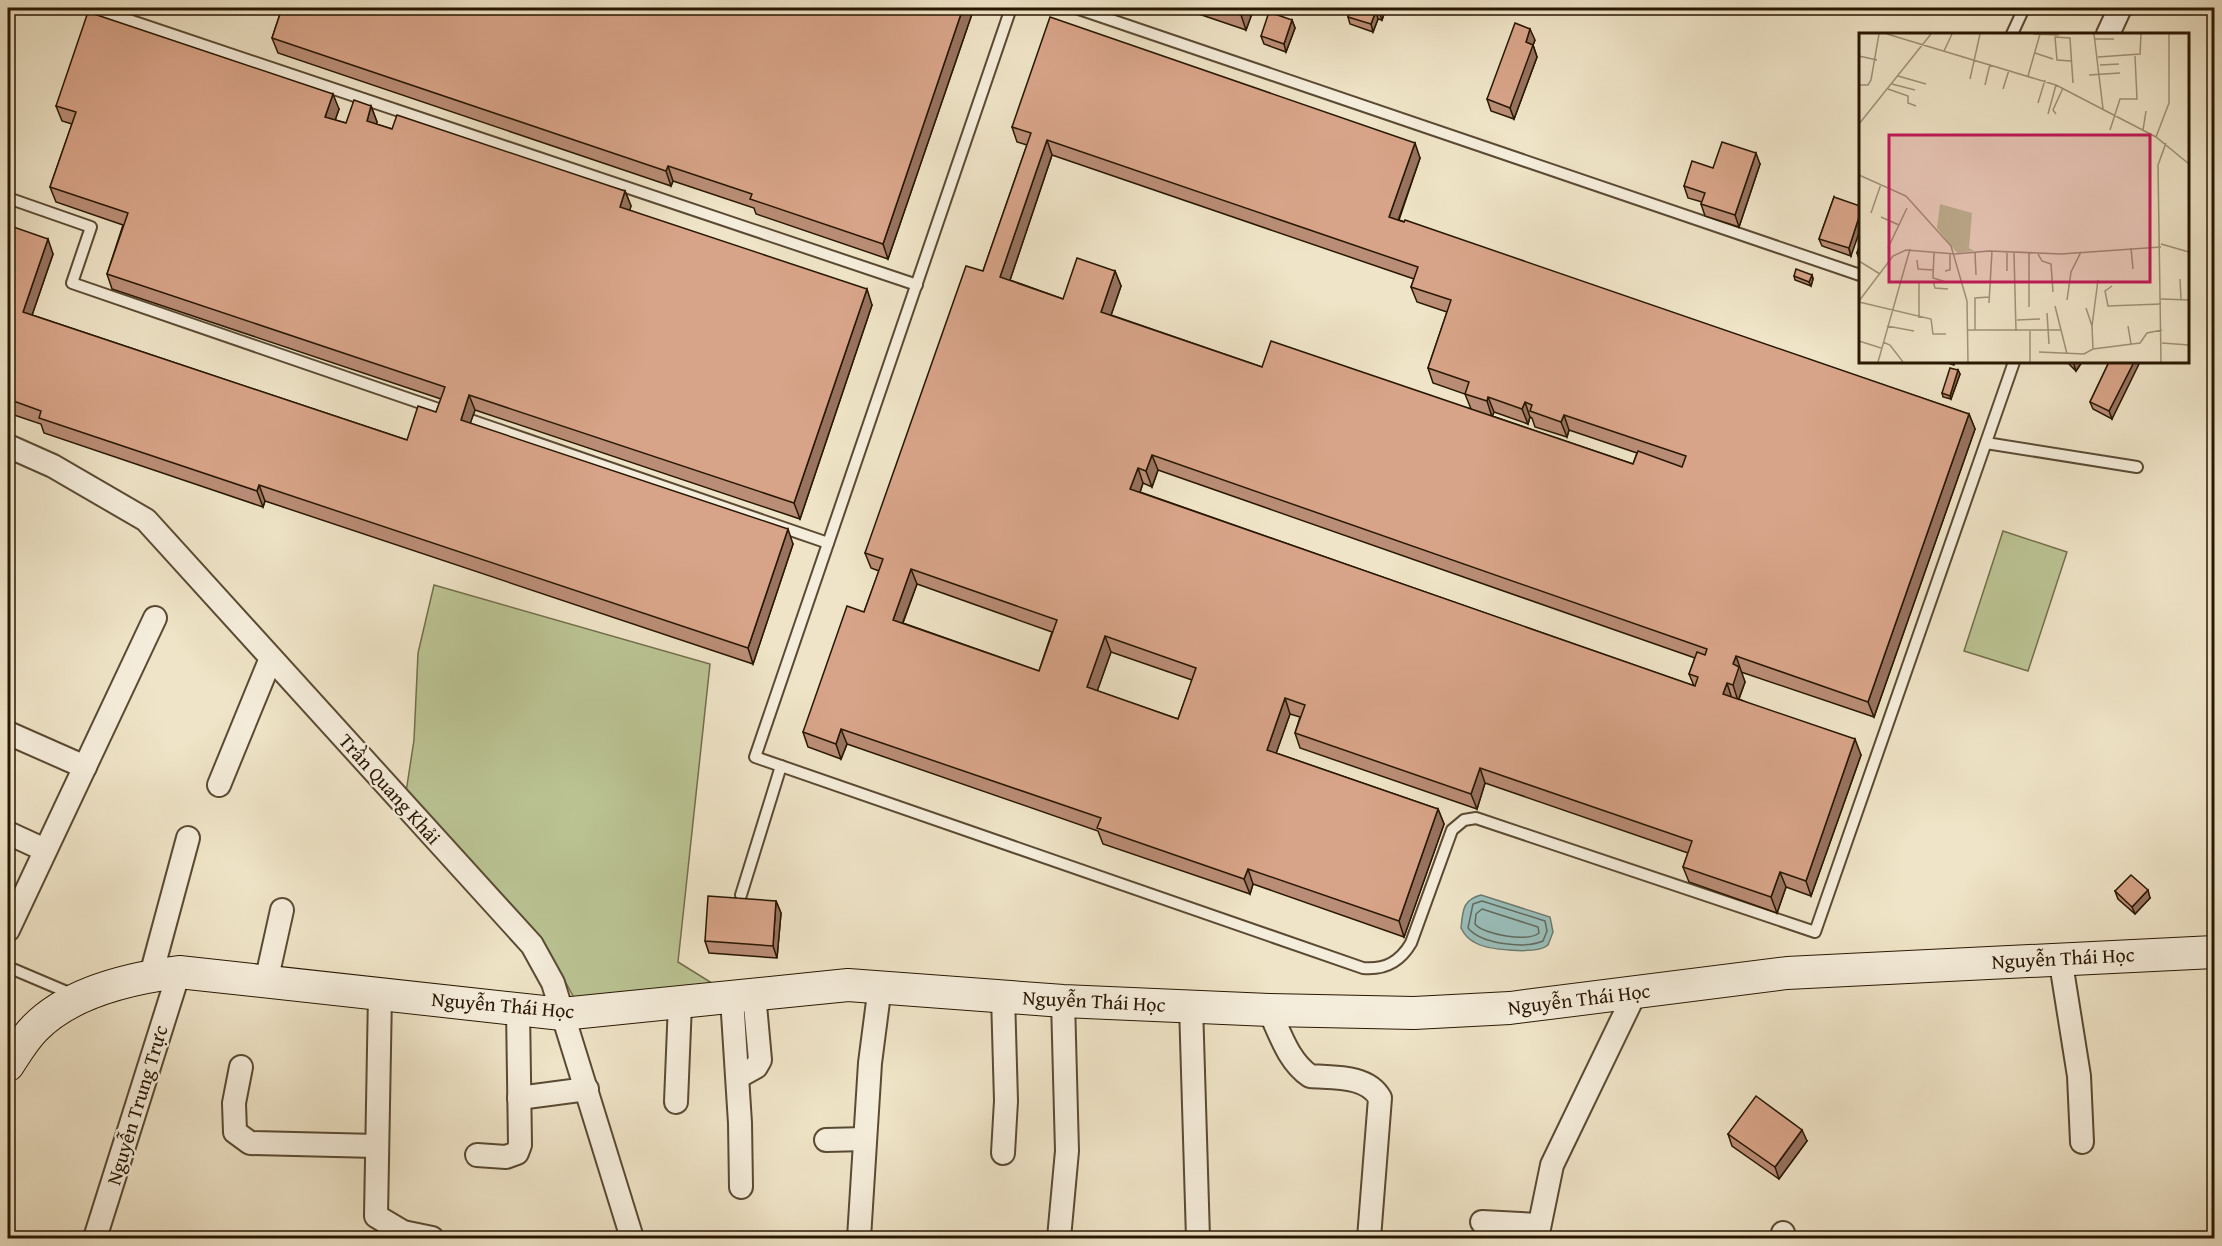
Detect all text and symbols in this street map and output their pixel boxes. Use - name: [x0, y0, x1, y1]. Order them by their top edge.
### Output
- inset map: [1859, 33, 2189, 363]
- street label: Trần Quang Khải: [333, 727, 448, 851]
- street label: Nguyễn Thái Học: [1991, 939, 2135, 976]
- street label: Nguyễn Thái Học: [1506, 975, 1652, 1022]
- street label: Nguyễn Thái Học: [1022, 982, 1166, 1019]
- street label: Nguyễn Thái Học: [431, 984, 576, 1025]
- street label: Nguyễn Trung Trực: [98, 1021, 175, 1188]

